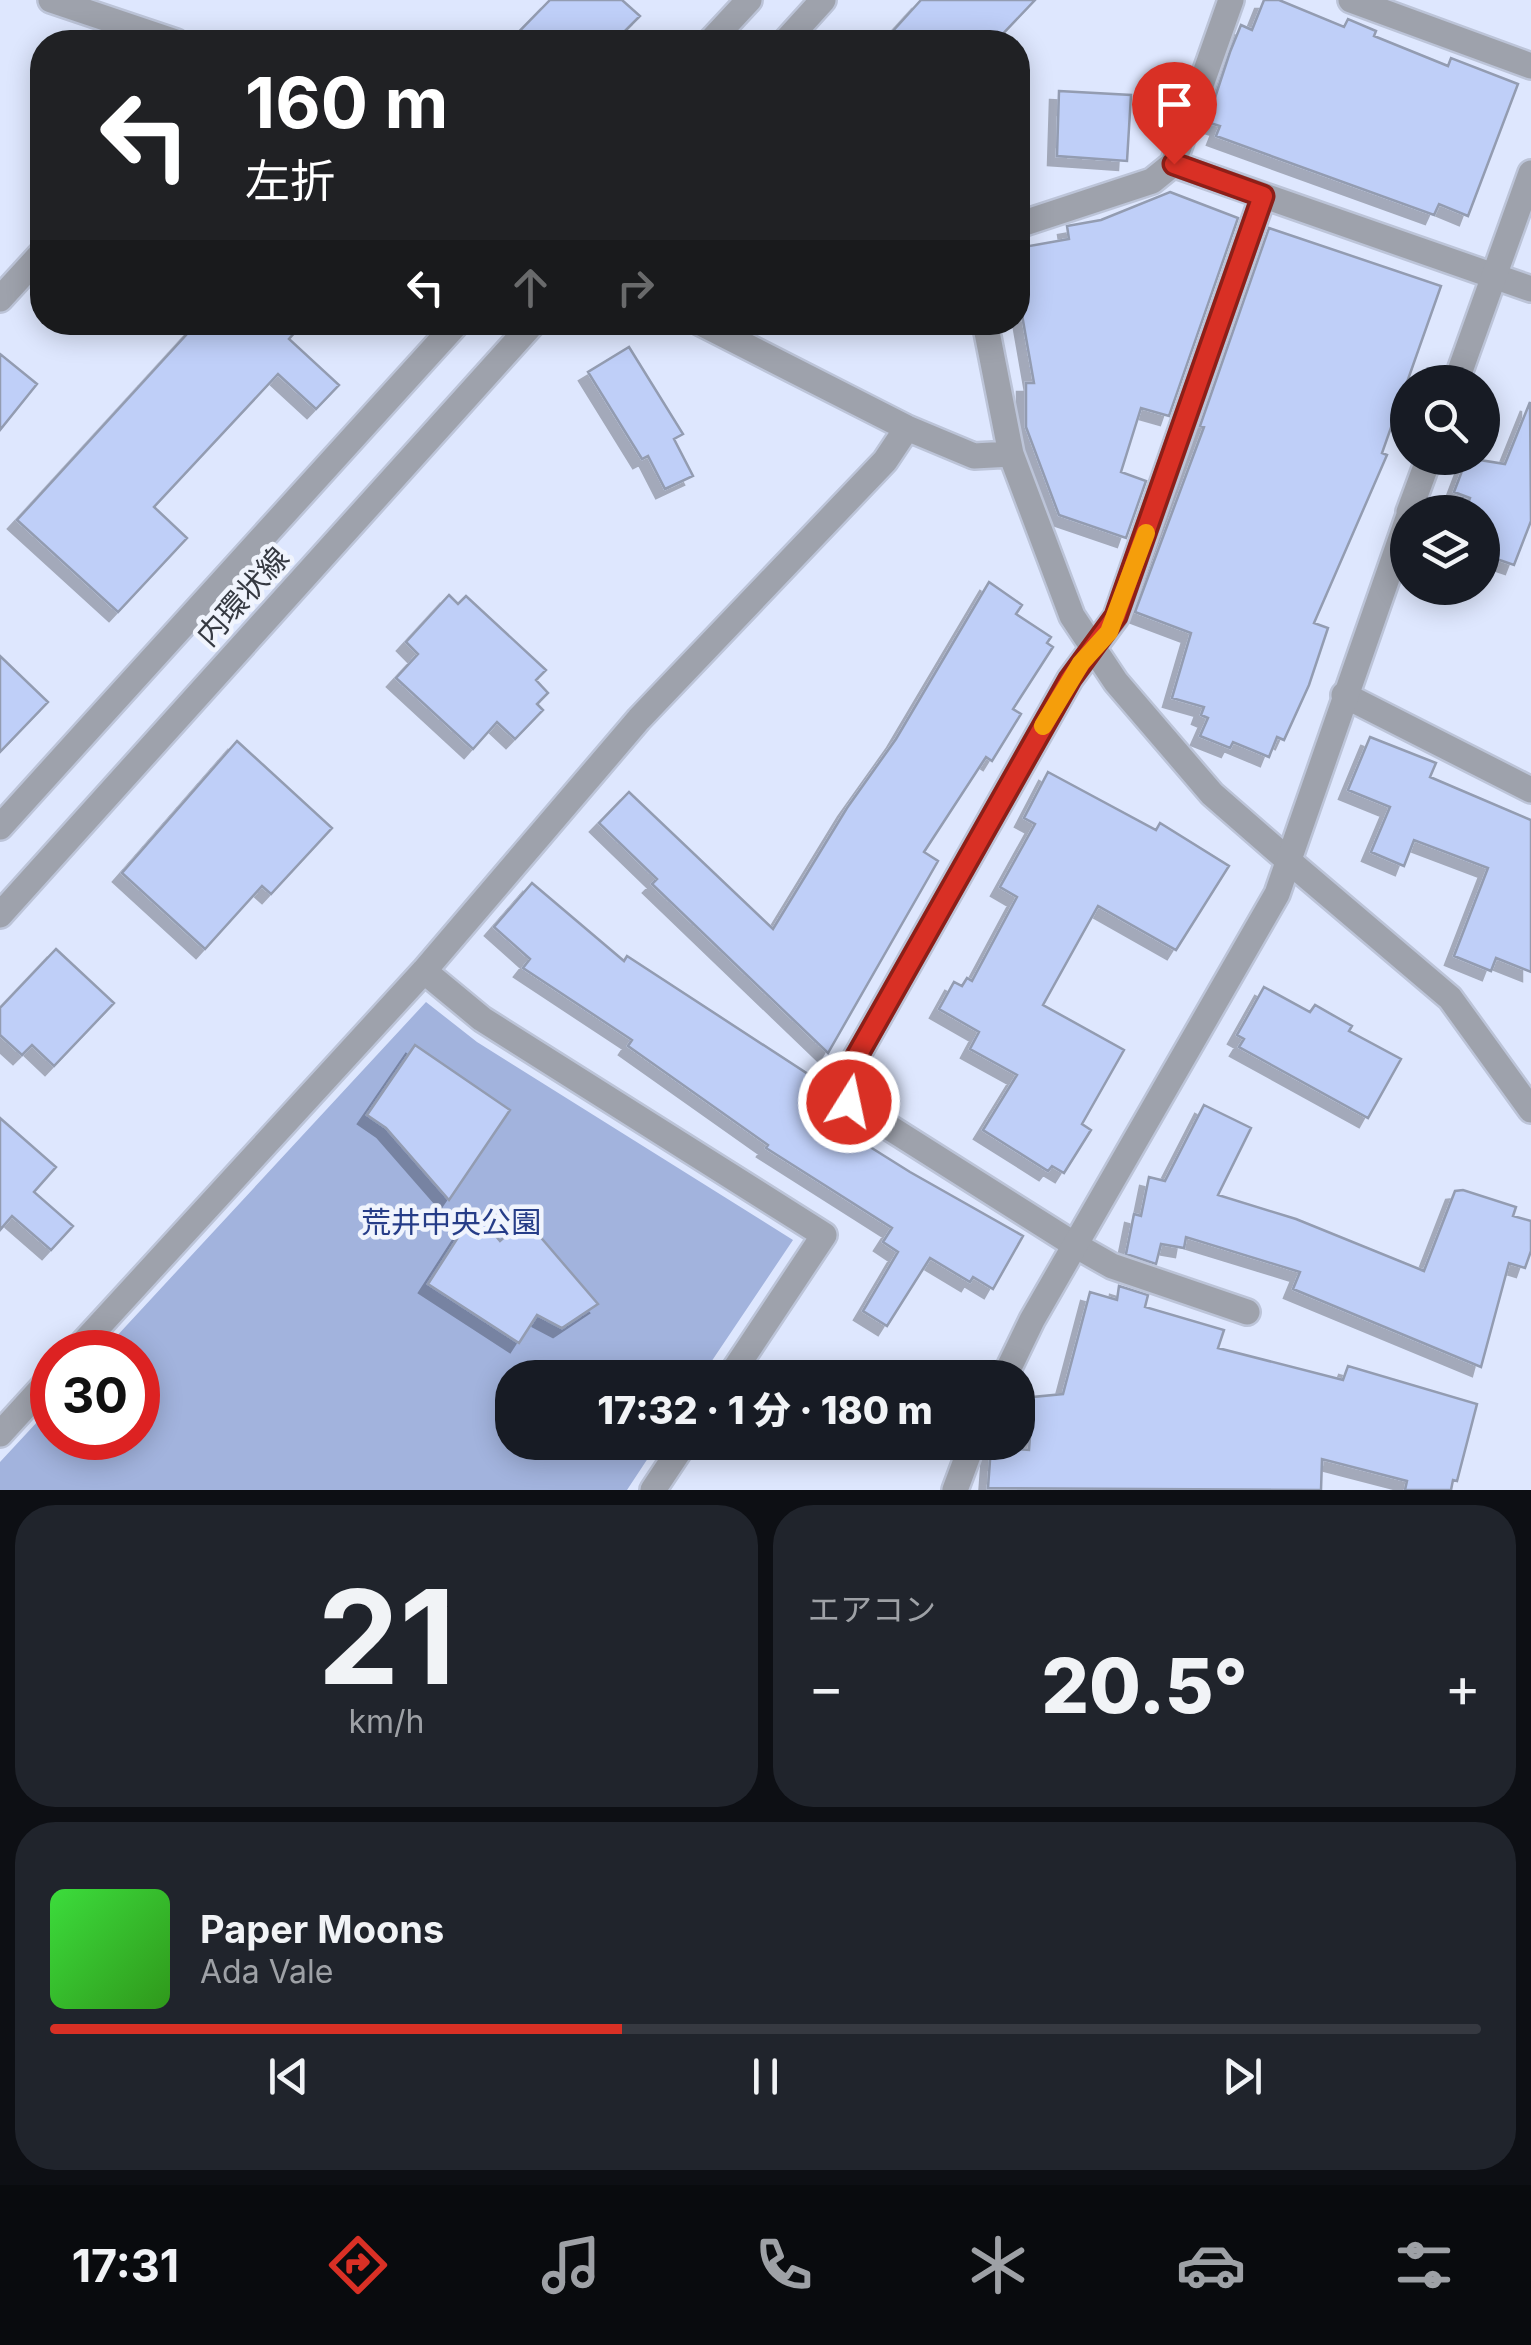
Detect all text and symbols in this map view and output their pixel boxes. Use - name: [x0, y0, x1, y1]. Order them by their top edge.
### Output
- text: 160 m: [245, 60, 448, 145]
- pin: [1132, 62, 1217, 165]
- icon: left: [80, 70, 210, 200]
- icon: arrive: [1147, 77, 1202, 132]
- text: 左折: [245, 153, 335, 208]
- icon: left: [398, 260, 453, 315]
- icon: ahead: [503, 260, 558, 315]
- icon: right: [608, 260, 663, 315]
- map controls: [1390, 365, 1500, 605]
- button: search: [1390, 365, 1500, 475]
- button: layers: [1390, 495, 1500, 605]
- street label: 内環状線: [189, 540, 296, 653]
- position arrow: [797, 1050, 901, 1154]
- park label: 荒井中央公園: [361, 1204, 541, 1240]
- speed limit sign: 30: [30, 1330, 160, 1460]
- text: 17:32 · 1 分 · 180 m: [597, 1387, 933, 1433]
- text: 21: [318, 1558, 455, 1715]
- text: エアコン: [808, 1590, 936, 1629]
- text: 20.5°: [1041, 1640, 1248, 1731]
- text: −: [808, 1654, 844, 1720]
- text: +: [1445, 1654, 1481, 1720]
- text: km/h: [348, 1702, 425, 1741]
- text: Paper Moons: [200, 1906, 444, 1952]
- text: Ada Vale: [200, 1952, 333, 1991]
- icon: previous: [261, 2049, 316, 2104]
- icon: pause: [738, 2049, 793, 2104]
- icon: next: [1215, 2049, 1270, 2104]
- icon: directions: [323, 2230, 393, 2300]
- icon: music: [536, 2230, 606, 2300]
- icon: phone: [749, 2230, 819, 2300]
- icon: climate: [963, 2230, 1033, 2300]
- icon: car: [1176, 2230, 1246, 2300]
- icon: filters: [1389, 2230, 1459, 2300]
- text: 17:31: [72, 2238, 179, 2293]

